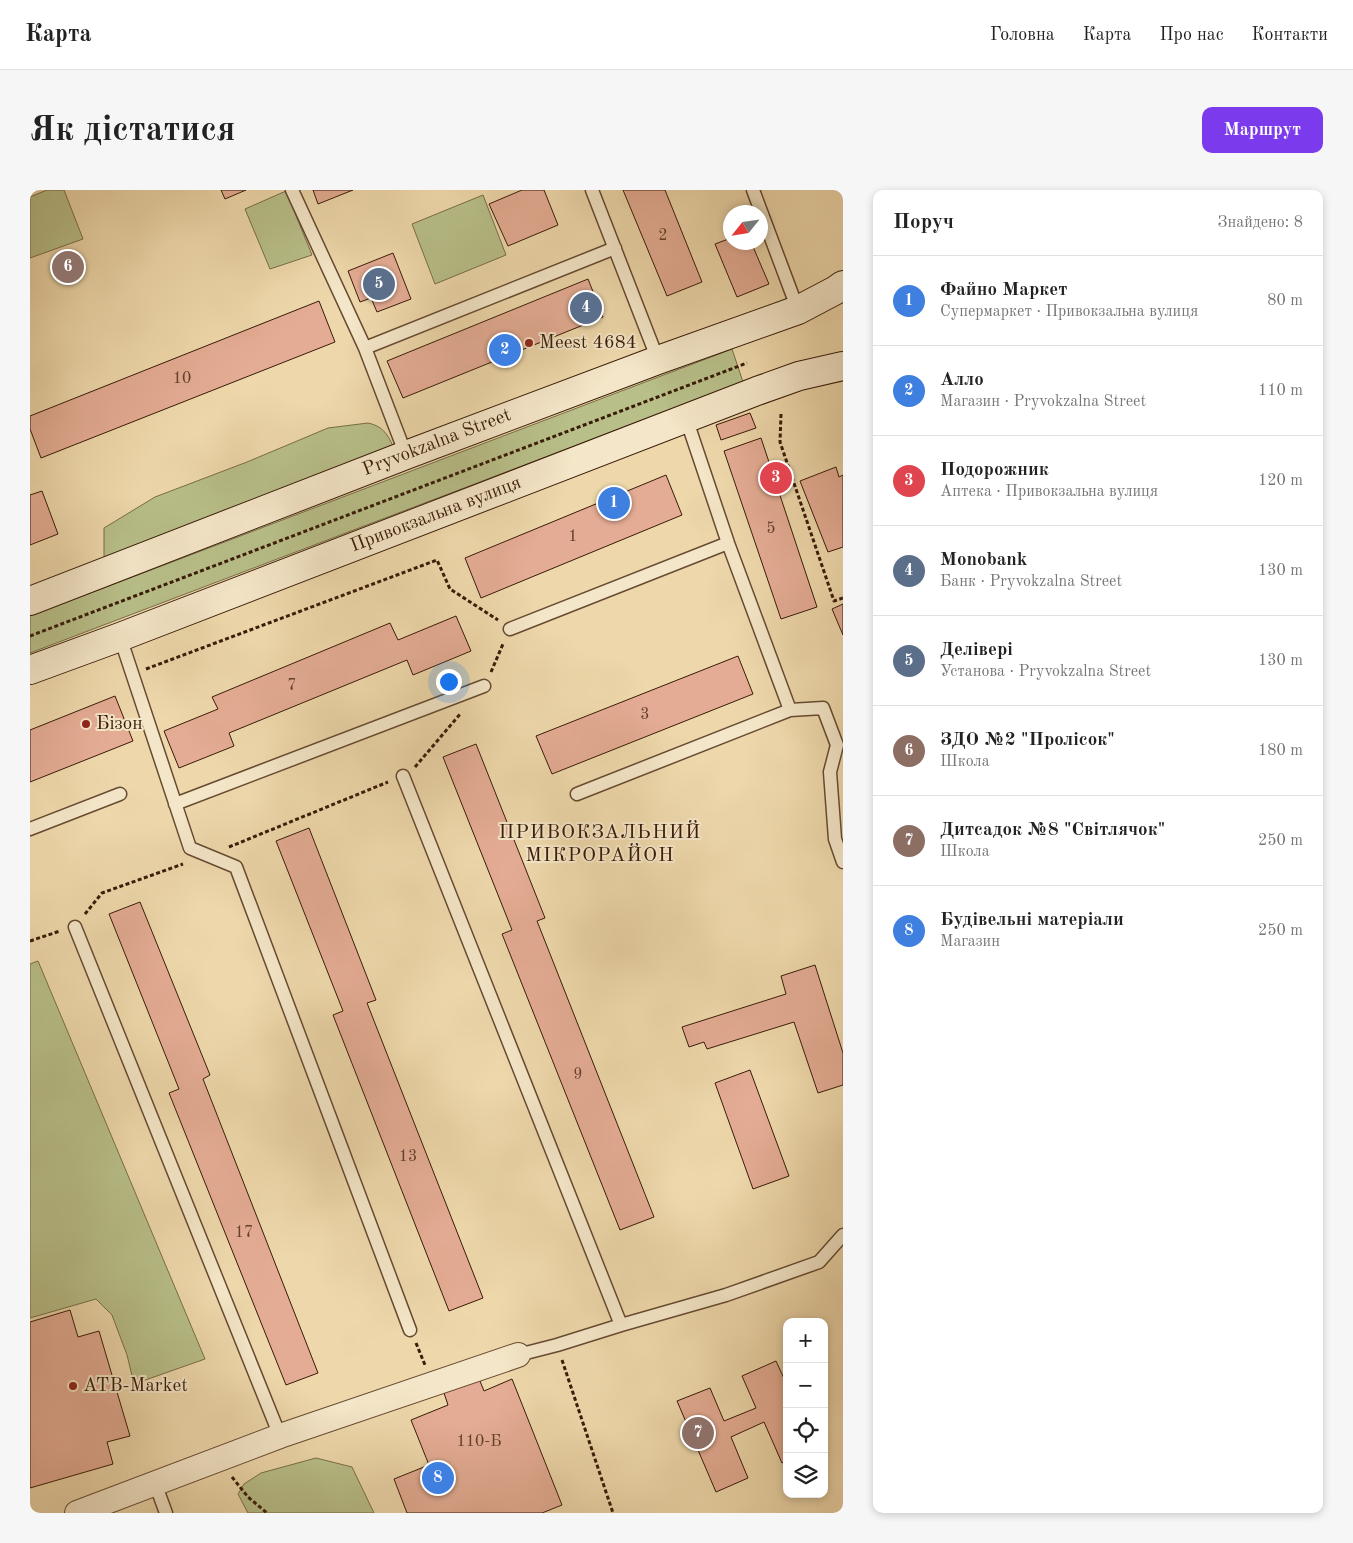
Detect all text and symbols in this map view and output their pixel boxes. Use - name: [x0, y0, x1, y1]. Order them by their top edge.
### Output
- text: Карта: [25, 23, 92, 47]
- text: Головна: [990, 26, 1055, 44]
- text: Карта: [1083, 26, 1131, 44]
- text: Про нас: [1159, 26, 1224, 44]
- text: Контакти: [1252, 26, 1328, 44]
- button: Маршрут: [1202, 107, 1323, 153]
- text: Як дістатися: [30, 113, 235, 148]
- north arrow: [723, 205, 768, 250]
- text: Поруч: [893, 212, 954, 233]
- text: Знайдено: 8: [1218, 215, 1303, 231]
- house number: 2: [658, 228, 668, 244]
- pin: 6: [52, 248, 84, 286]
- pin: 5: [363, 265, 395, 303]
- text: Файно Маркет: [940, 281, 1067, 300]
- pin: 4: [570, 289, 602, 327]
- text: 1: [904, 293, 914, 309]
- text: 80 m: [1267, 293, 1303, 309]
- text: Супермаркет · Привокзальна вулиця: [940, 304, 1198, 320]
- pin: 2: [489, 331, 521, 369]
- place label: Meest 4684: [539, 334, 637, 353]
- marker: Meest 4684: [523, 337, 535, 349]
- house number: 10: [173, 371, 191, 387]
- text: Алло: [940, 371, 984, 390]
- text: 2: [904, 383, 914, 399]
- text: 110 m: [1258, 383, 1303, 399]
- text: Магазин · Pryvokzalna Street: [940, 394, 1146, 410]
- street label: Pryvokzalna Street: [360, 406, 514, 480]
- pin: 3: [760, 459, 792, 497]
- text: Подорожник: [940, 461, 1049, 480]
- text: 3: [904, 473, 914, 489]
- text: 120 m: [1258, 473, 1303, 489]
- street label: Привокзальна вулиця: [348, 474, 524, 556]
- pin: 1: [598, 484, 630, 522]
- text: Аптека · Привокзальна вулиця: [940, 484, 1158, 500]
- house number: 5: [766, 521, 776, 537]
- house number: 1: [568, 529, 578, 545]
- text: Monobank: [940, 551, 1028, 570]
- text: 4: [904, 563, 914, 579]
- text: 130 m: [1258, 563, 1303, 579]
- text: Банк · Pryvokzalna Street: [940, 574, 1122, 590]
- text: Делівері: [940, 641, 1013, 660]
- text: 5: [904, 653, 914, 669]
- text: 130 m: [1258, 653, 1303, 669]
- text: Установа · Pryvokzalna Street: [940, 664, 1151, 680]
- your location: [436, 669, 462, 695]
- house number: 7: [287, 678, 297, 694]
- house number: 3: [640, 707, 650, 723]
- place label: Бізон: [96, 715, 143, 734]
- marker: Бізон: [80, 718, 92, 730]
- text: ЗДО №2 "Пролісок": [940, 731, 1115, 750]
- text: 6: [904, 743, 914, 759]
- text: 180 m: [1258, 743, 1303, 759]
- text: Школа: [940, 754, 990, 770]
- district label: ПРИВОКЗАЛЬНИЙ МІКРОРАЙОН: [499, 820, 702, 866]
- text: Дитсадок №8 "Світлячок": [940, 821, 1165, 840]
- text: 7: [904, 833, 914, 849]
- text: 250 m: [1258, 833, 1303, 849]
- text: Школа: [940, 844, 990, 860]
- text: Будівельні матеріали: [940, 911, 1124, 930]
- text: 8: [904, 923, 914, 939]
- text: 250 m: [1258, 923, 1303, 939]
- text: Магазин: [940, 934, 1000, 950]
- house number: 9: [573, 1067, 583, 1083]
- house number: 13: [399, 1149, 417, 1165]
- house number: 17: [235, 1225, 253, 1241]
- map controls: [783, 1318, 828, 1498]
- button: +: [783, 1318, 828, 1363]
- button: −: [783, 1363, 828, 1408]
- place label: ATB-Market: [83, 1377, 188, 1396]
- marker: ATB-Market: [67, 1380, 79, 1392]
- button: locate: [783, 1408, 828, 1453]
- pin: 7: [682, 1414, 714, 1452]
- house number: 110-Б: [456, 1434, 502, 1450]
- button: layers: [783, 1453, 828, 1498]
- pin: 8: [422, 1459, 454, 1497]

